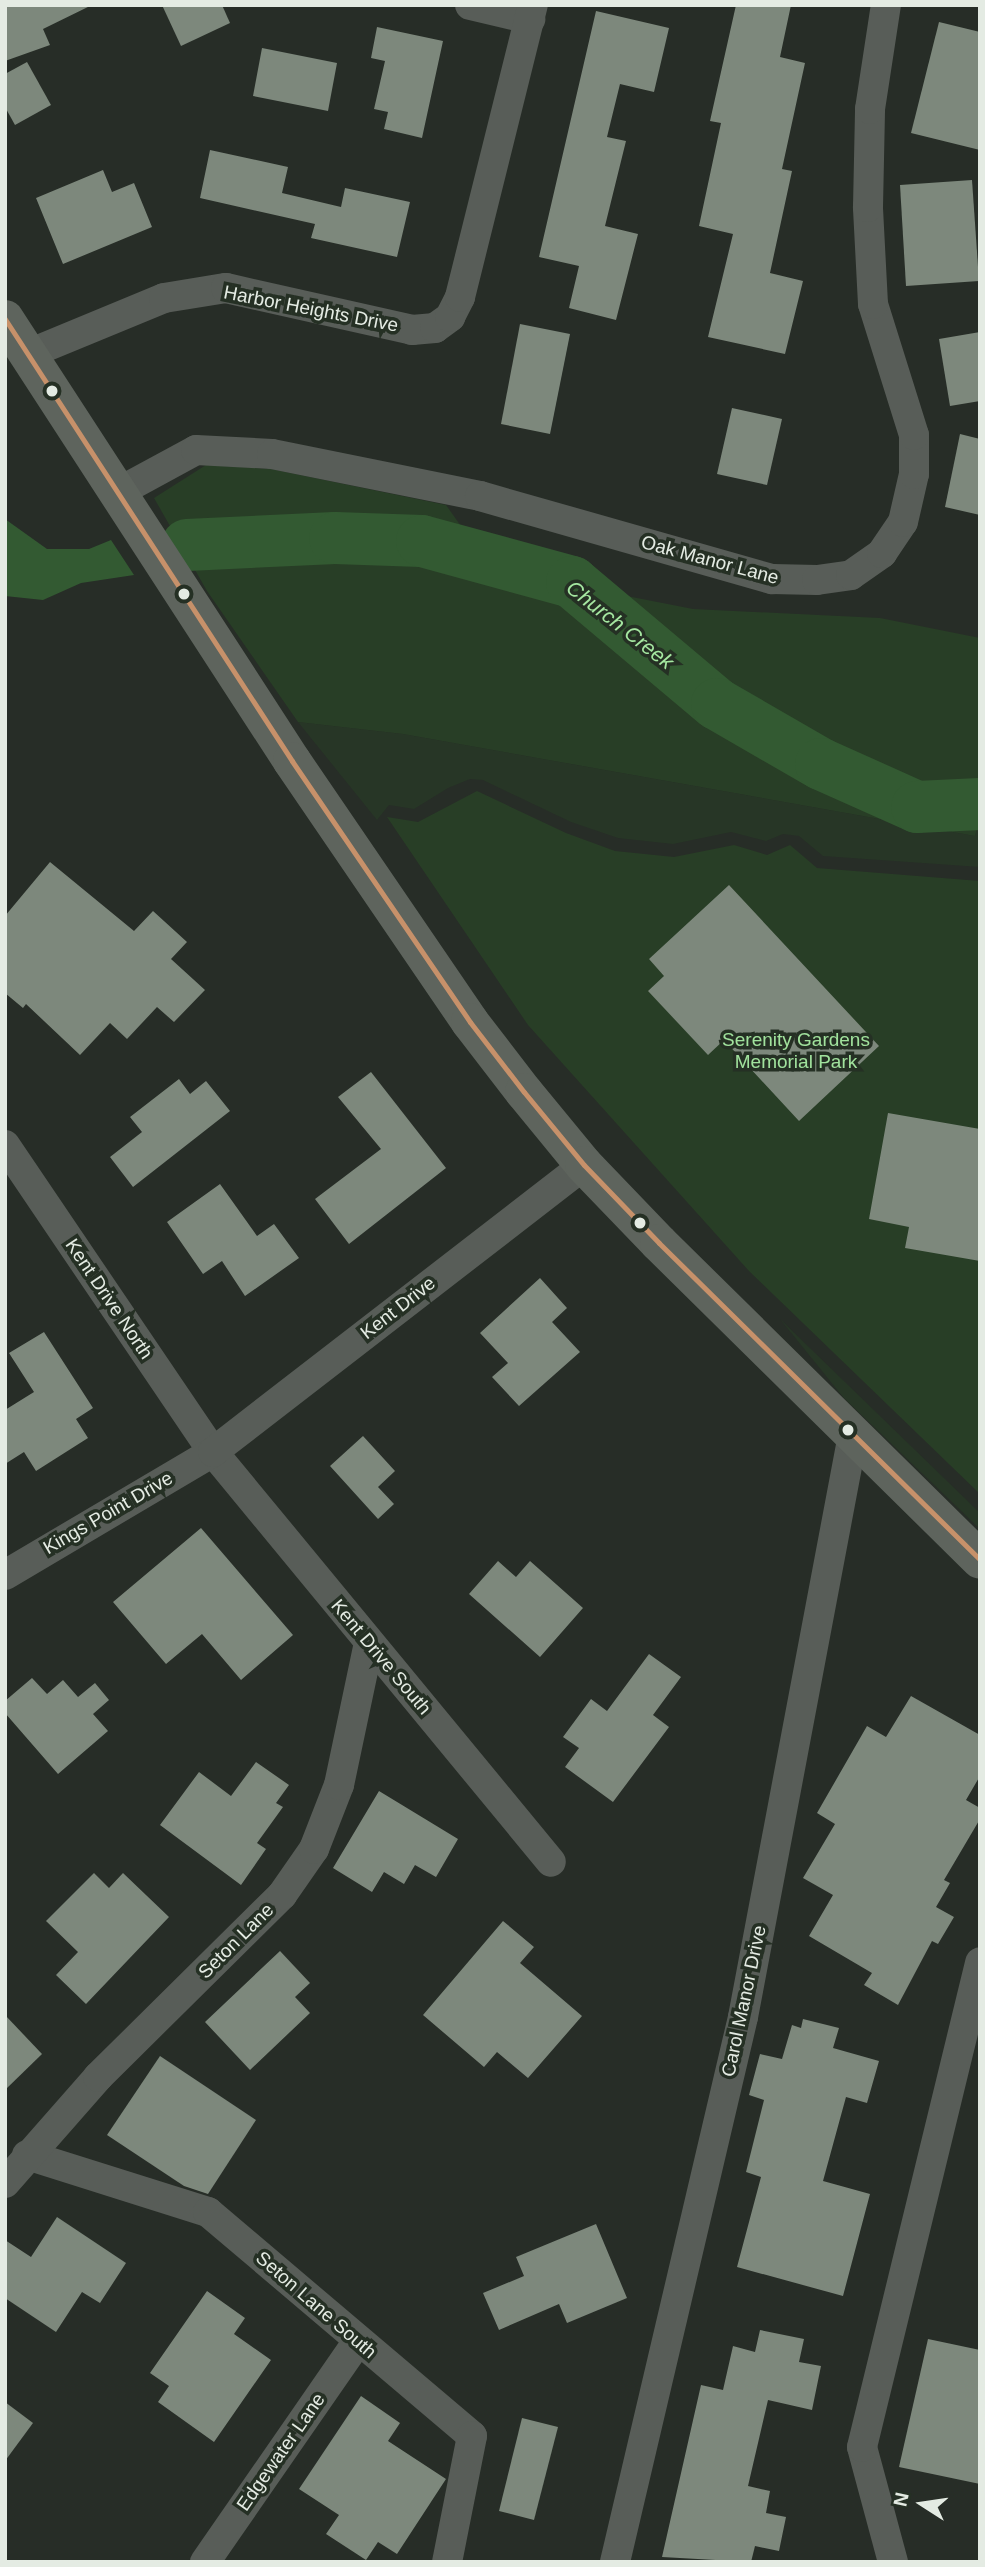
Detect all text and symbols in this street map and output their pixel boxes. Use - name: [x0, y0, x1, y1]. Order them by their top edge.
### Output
- street label: Harbor Heights Drive: [222, 281, 400, 337]
- unlabelled marker: [45, 384, 59, 398]
- street label: Oak Manor Lane: [639, 531, 781, 589]
- water label: Church Creek: [561, 575, 679, 675]
- unlabelled marker: [177, 587, 191, 601]
- park label: Serenity Gardens Memorial Park: [722, 1029, 870, 1073]
- unlabelled marker: [633, 1216, 647, 1230]
- street label: Kent Drive North: [60, 1234, 158, 1364]
- street label: Kent Drive: [356, 1272, 440, 1344]
- unlabelled marker: [841, 1423, 855, 1437]
- street label: Kings Point Drive: [39, 1467, 177, 1559]
- street label: Kent Drive South: [326, 1595, 436, 1719]
- street label: Seton Lane: [194, 1899, 278, 1983]
- street label: Carol Manor Drive: [717, 1923, 771, 2079]
- street label: Seton Lane South: [251, 2246, 381, 2364]
- street label: Edgewater Lane: [232, 2389, 330, 2515]
- north arrow: [887, 2469, 957, 2539]
- text: N: [889, 2491, 913, 2508]

